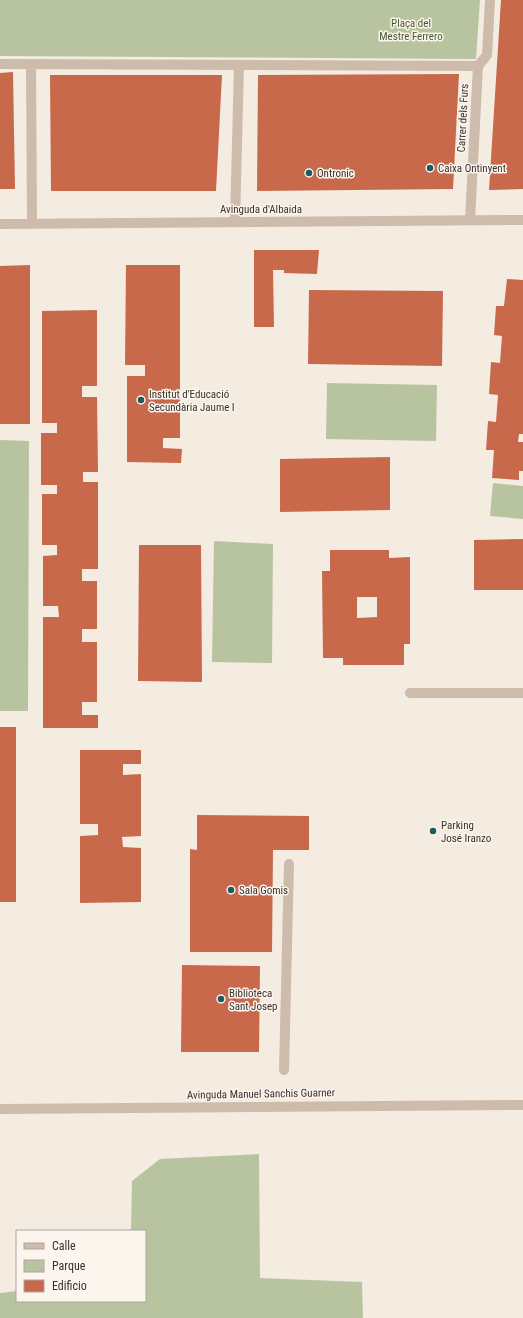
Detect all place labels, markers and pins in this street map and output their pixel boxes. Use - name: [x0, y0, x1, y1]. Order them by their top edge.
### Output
- place label: Caixa Ontinyent: [438, 162, 506, 175]
- marker: Caixa Ontinyent: [425, 163, 435, 173]
- place label: Ontronic: [317, 167, 354, 180]
- marker: Ontronic: [304, 168, 314, 178]
- place label: Institut d'Educació Secundària Jaume I: [149, 388, 235, 414]
- marker: Institut d'Educació Secundària Jaume I: [136, 395, 146, 405]
- place label: Parking José Iranzo: [441, 819, 492, 845]
- marker: Parking José Iranzo: [428, 826, 438, 836]
- place label: Sala Gomis: [239, 884, 288, 897]
- marker: Sala Gomis: [226, 885, 236, 895]
- place label: Biblioteca Sant Josep: [229, 987, 278, 1013]
- marker: Biblioteca Sant Josep: [216, 994, 226, 1004]

